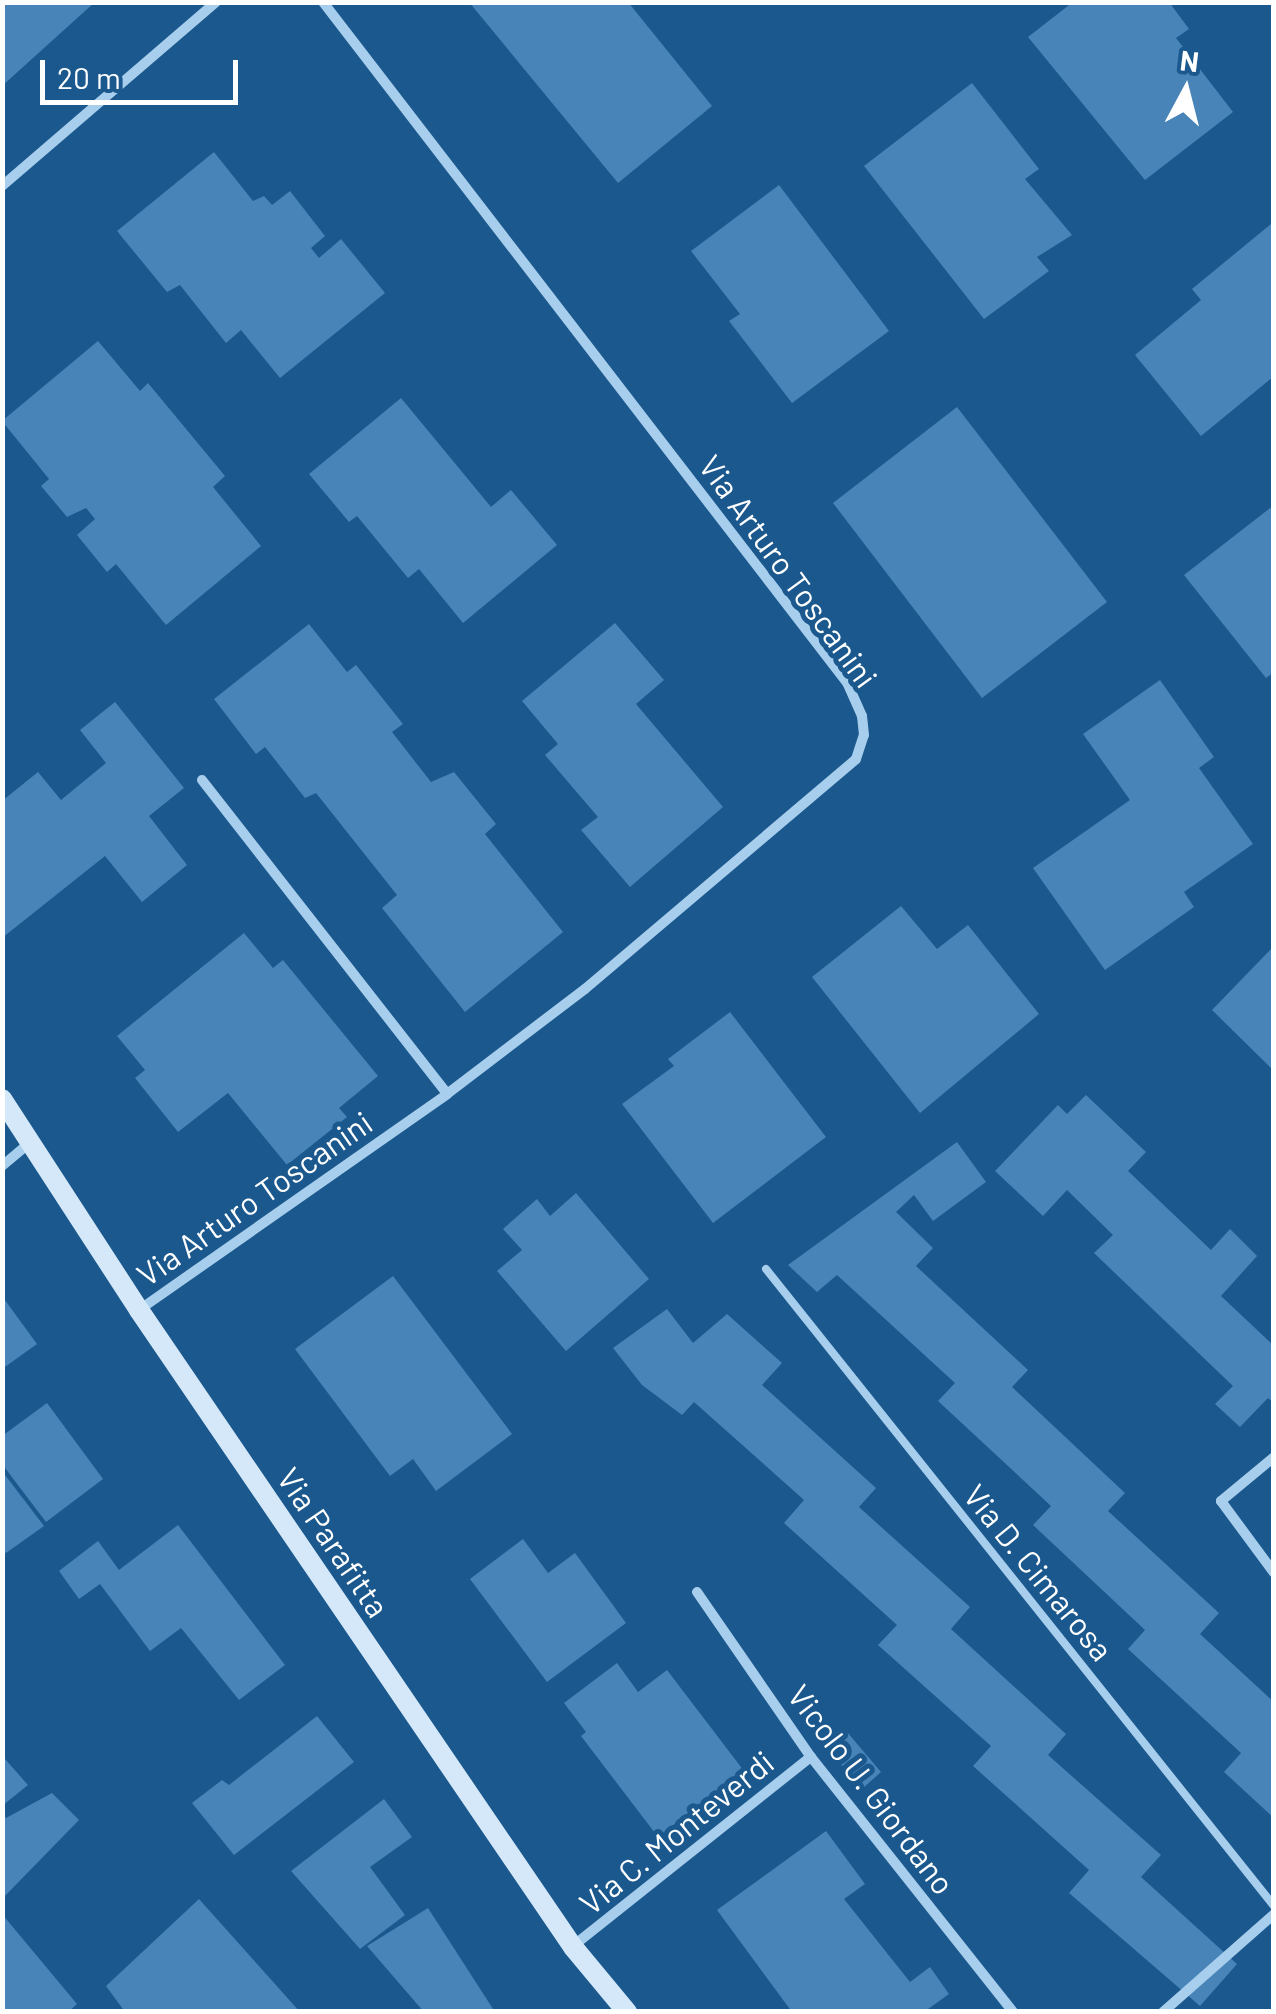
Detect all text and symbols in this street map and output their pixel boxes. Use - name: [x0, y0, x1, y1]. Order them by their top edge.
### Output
- scale bar: [45, 40, 242, 102]
- north arrow: [1136, 40, 1236, 140]
- text: N: [1178, 42, 1201, 78]
- text: 20 m: [57, 59, 121, 95]
- street label: Via Arturo Toscanini: [692, 447, 886, 695]
- street label: Via Arturo Toscanini: [129, 1103, 379, 1293]
- street label: Via Parafitta: [270, 1460, 398, 1624]
- street label: Via D. Cimarosa: [956, 1476, 1122, 1668]
- street label: Vicolo U. Giordano: [781, 1677, 963, 1901]
- street label: Via C. Monteverdi: [571, 1742, 781, 1922]

